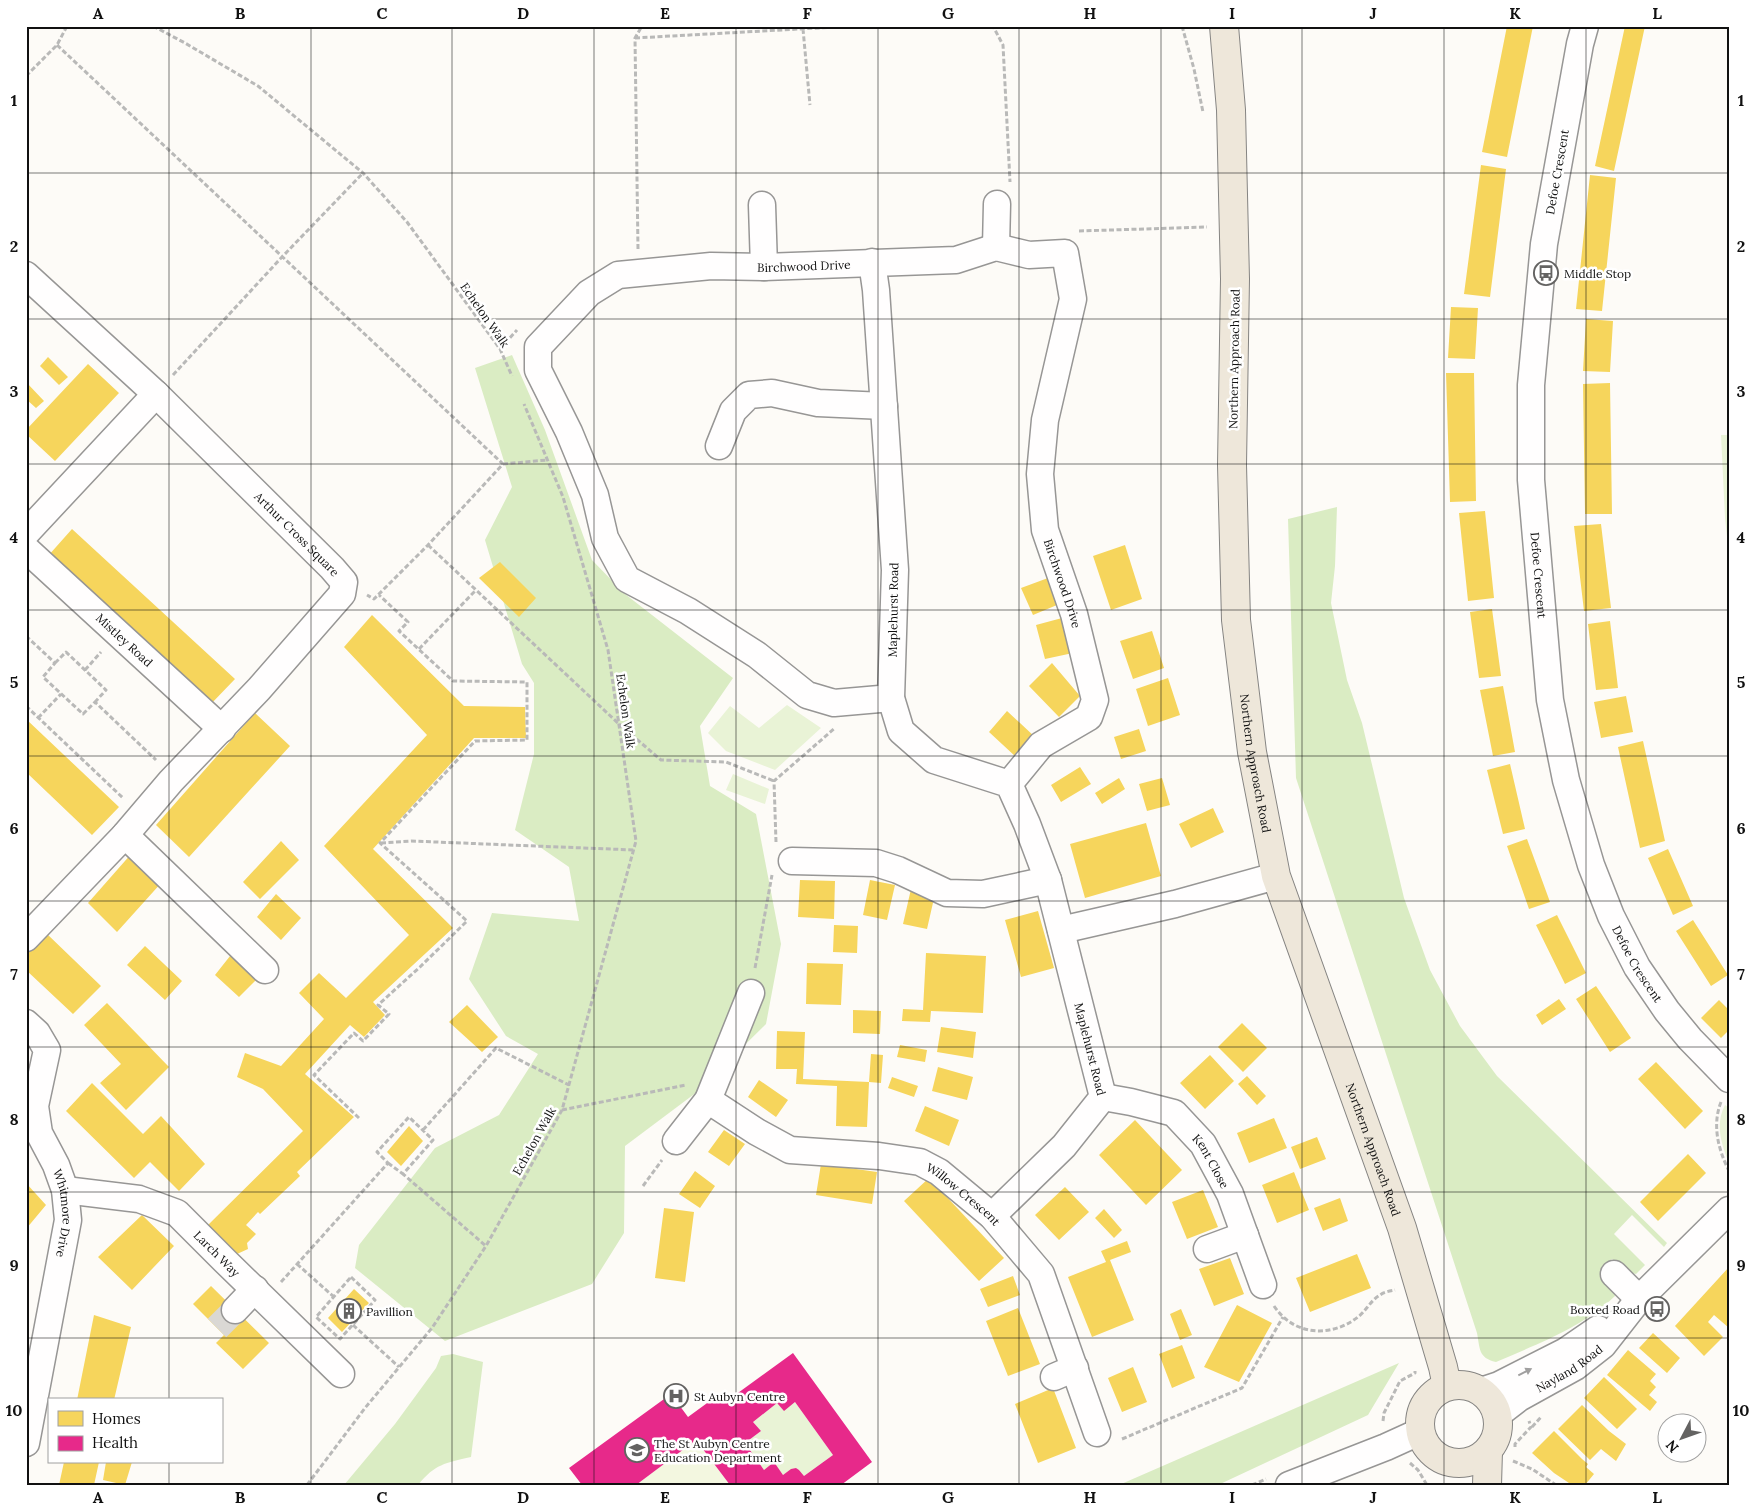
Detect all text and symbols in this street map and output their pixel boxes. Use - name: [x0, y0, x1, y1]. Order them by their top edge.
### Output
- text: A: [93, 3, 104, 23]
- text: B: [235, 3, 246, 23]
- text: C: [376, 3, 388, 23]
- text: D: [517, 3, 529, 23]
- text: E: [660, 3, 670, 23]
- text: F: [802, 3, 812, 23]
- text: G: [942, 3, 954, 23]
- text: H: [1084, 3, 1097, 23]
- text: I: [1229, 3, 1235, 23]
- text: J: [1369, 3, 1377, 23]
- text: K: [1509, 3, 1521, 23]
- text: L: [1652, 3, 1662, 23]
- text: 1: [11, 90, 17, 110]
- text: 1: [1738, 90, 1744, 110]
- street label: Defoe Crescent: [1542, 128, 1572, 216]
- text: 2: [10, 236, 18, 256]
- text: 2: [1737, 236, 1745, 256]
- street label: Birchwood Drive: [757, 256, 851, 275]
- bus stop icon: Middle Stop: [1533, 260, 1559, 286]
- place label: Middle Stop: [1564, 266, 1631, 281]
- street label: Echelon Walk: [457, 280, 513, 351]
- street label: Northern Approach Road: [1225, 289, 1243, 429]
- text: 3: [10, 381, 19, 401]
- text: 3: [1737, 381, 1746, 401]
- street label: Arthur Cross Square: [251, 488, 343, 579]
- text: 4: [10, 527, 19, 547]
- text: 4: [1737, 527, 1746, 547]
- street label: Defoe Crescent: [1528, 531, 1550, 619]
- street label: Birchwood Drive: [1041, 537, 1085, 630]
- street label: Maplehurst Road: [885, 562, 901, 658]
- street label: Mistley Road: [93, 610, 156, 669]
- text: 5: [10, 672, 19, 692]
- text: 5: [1737, 672, 1746, 692]
- street label: Echelon Walk: [613, 673, 639, 750]
- street label: Northern Approach Road: [1238, 693, 1275, 834]
- text: 6: [9, 818, 19, 838]
- text: 6: [1736, 818, 1746, 838]
- street label: Defoe Crescent: [1610, 923, 1666, 1005]
- text: 7: [10, 964, 18, 984]
- text: 7: [1737, 964, 1745, 984]
- street label: Maplehurst Road: [1072, 1001, 1110, 1097]
- street label: Northern Approach Road: [1343, 1081, 1405, 1218]
- street label: Echelon Walk: [509, 1104, 559, 1178]
- text: 8: [9, 1109, 19, 1129]
- text: 8: [1736, 1109, 1746, 1129]
- street label: Kent Close: [1190, 1131, 1233, 1191]
- street label: Willow Crescent: [924, 1159, 1004, 1229]
- street label: Whitmore Drive: [50, 1167, 76, 1259]
- street label: Larch Way: [191, 1227, 244, 1280]
- text: 9: [9, 1255, 19, 1275]
- text: 9: [1736, 1255, 1746, 1275]
- bus stop icon: Boxted Road: [1644, 1296, 1670, 1322]
- building icon: Pavillion: [336, 1298, 362, 1324]
- place label: Boxted Road: [1570, 1302, 1640, 1317]
- place label: Pavillion: [366, 1304, 413, 1319]
- street label: Nayland Road: [1533, 1341, 1605, 1395]
- one-way arrow: [1518, 1368, 1533, 1376]
- hospital icon: St Aubyn Centre: [663, 1383, 689, 1409]
- place label: St Aubyn Centre: [694, 1389, 786, 1404]
- legend: [48, 1398, 222, 1464]
- text: 10: [6, 1400, 22, 1420]
- text: 10: [1733, 1400, 1749, 1420]
- text: Homes: [92, 1409, 141, 1428]
- north arrow: [1658, 1414, 1708, 1464]
- text: Health: [92, 1433, 138, 1452]
- place label: The St Aubyn Centre Education Department: [654, 1436, 782, 1465]
- text: N: [1662, 1436, 1683, 1457]
- school or university icon: The St Aubyn Centre Education Department: [624, 1437, 650, 1463]
- text: A: [93, 1487, 104, 1507]
- text: B: [235, 1487, 246, 1507]
- text: C: [376, 1487, 388, 1507]
- text: D: [517, 1487, 529, 1507]
- text: E: [660, 1487, 670, 1507]
- text: F: [802, 1487, 812, 1507]
- text: G: [942, 1487, 954, 1507]
- text: H: [1084, 1487, 1097, 1507]
- text: I: [1229, 1487, 1235, 1507]
- text: J: [1369, 1487, 1377, 1507]
- text: K: [1509, 1487, 1521, 1507]
- text: L: [1652, 1487, 1662, 1507]

